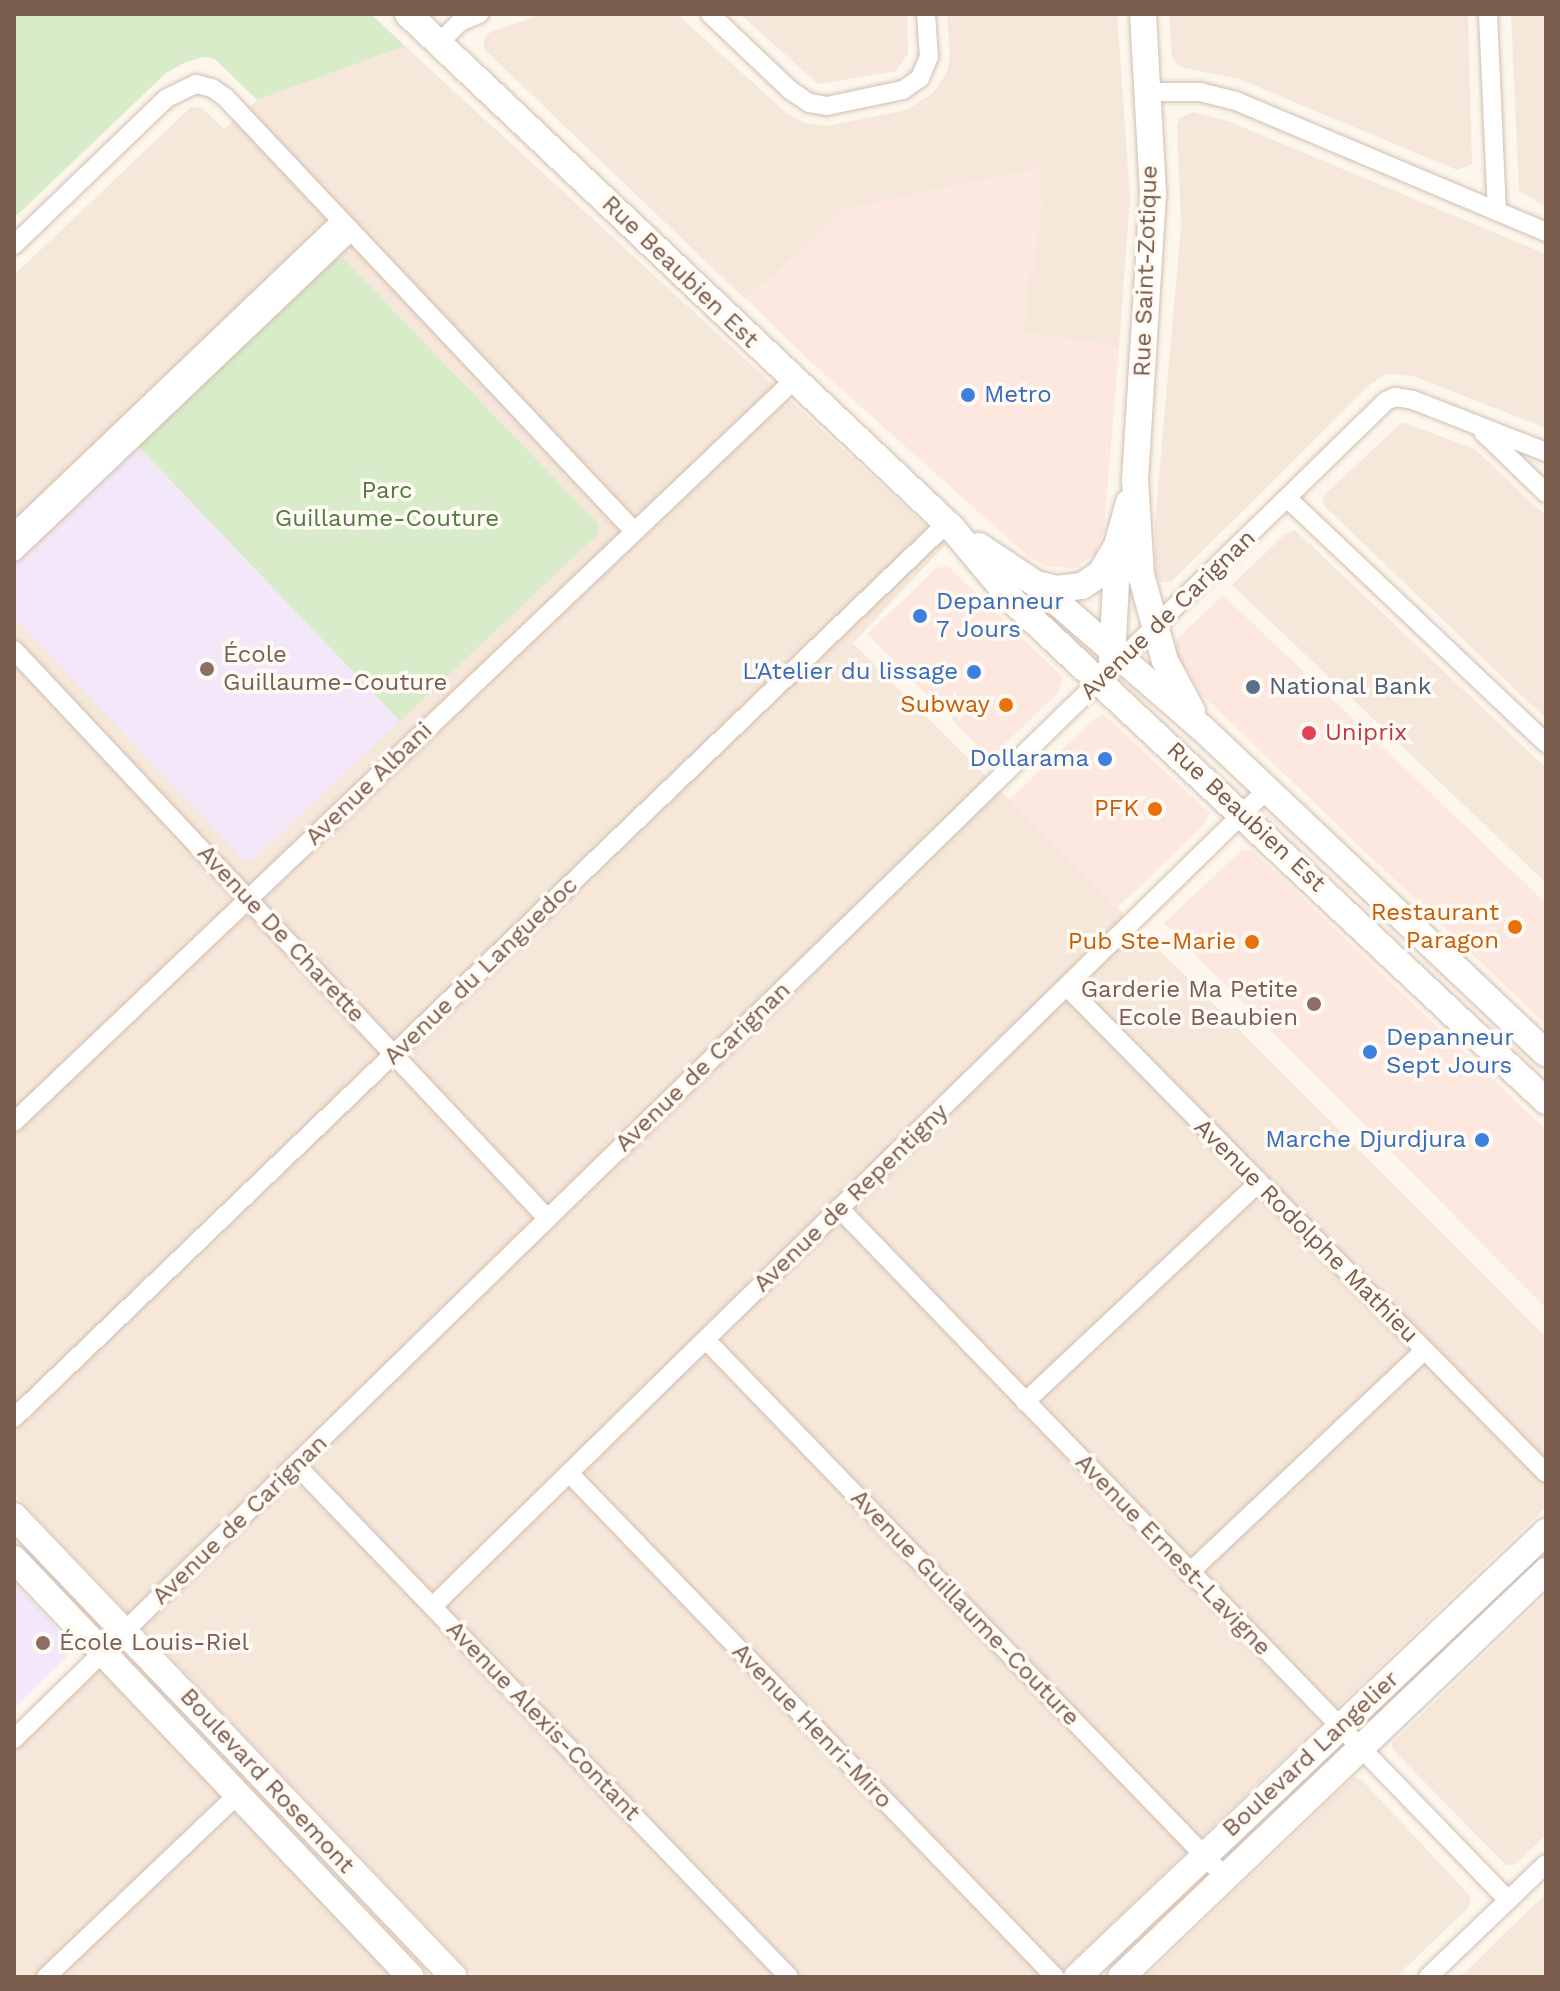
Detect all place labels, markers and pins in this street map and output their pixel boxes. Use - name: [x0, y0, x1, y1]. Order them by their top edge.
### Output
- place label: Metro: [984, 381, 1052, 409]
- marker: Metro: [959, 386, 977, 404]
- place label: Depanneur 7 Jours: [936, 588, 1064, 644]
- marker: Depanneur 7 Jours: [911, 607, 929, 625]
- place label: École Guillaume-Couture: [223, 641, 447, 697]
- place label: L'Atelier du lissage: [742, 658, 958, 686]
- marker: École Guillaume-Couture: [198, 660, 216, 678]
- marker: L'Atelier du lissage: [965, 663, 983, 681]
- place label: National Bank: [1269, 673, 1432, 701]
- marker: National Bank: [1244, 678, 1262, 696]
- place label: Subway: [900, 691, 990, 719]
- marker: Subway: [997, 696, 1015, 714]
- place label: Uniprix: [1325, 719, 1407, 747]
- marker: Uniprix: [1300, 724, 1318, 742]
- place label: Dollarama: [970, 745, 1089, 773]
- marker: Dollarama: [1096, 750, 1114, 768]
- place label: PFK: [1094, 795, 1139, 823]
- marker: PFK: [1146, 800, 1164, 818]
- place label: Restaurant Paragon: [1371, 899, 1499, 955]
- marker: Restaurant Paragon: [1506, 918, 1524, 936]
- place label: Pub Ste-Marie: [1068, 928, 1236, 956]
- marker: Pub Ste-Marie: [1243, 933, 1261, 951]
- place label: Garderie Ma Petite Ecole Beaubien: [1080, 976, 1298, 1032]
- marker: Garderie Ma Petite Ecole Beaubien: [1305, 995, 1323, 1013]
- place label: Depanneur Sept Jours: [1386, 1024, 1514, 1080]
- marker: Depanneur Sept Jours: [1361, 1043, 1379, 1061]
- place label: Marche Djurdjura: [1265, 1126, 1466, 1154]
- marker: Marche Djurdjura: [1473, 1131, 1491, 1149]
- place label: École Louis-Riel: [59, 1629, 249, 1657]
- marker: École Louis-Riel: [34, 1634, 52, 1652]

